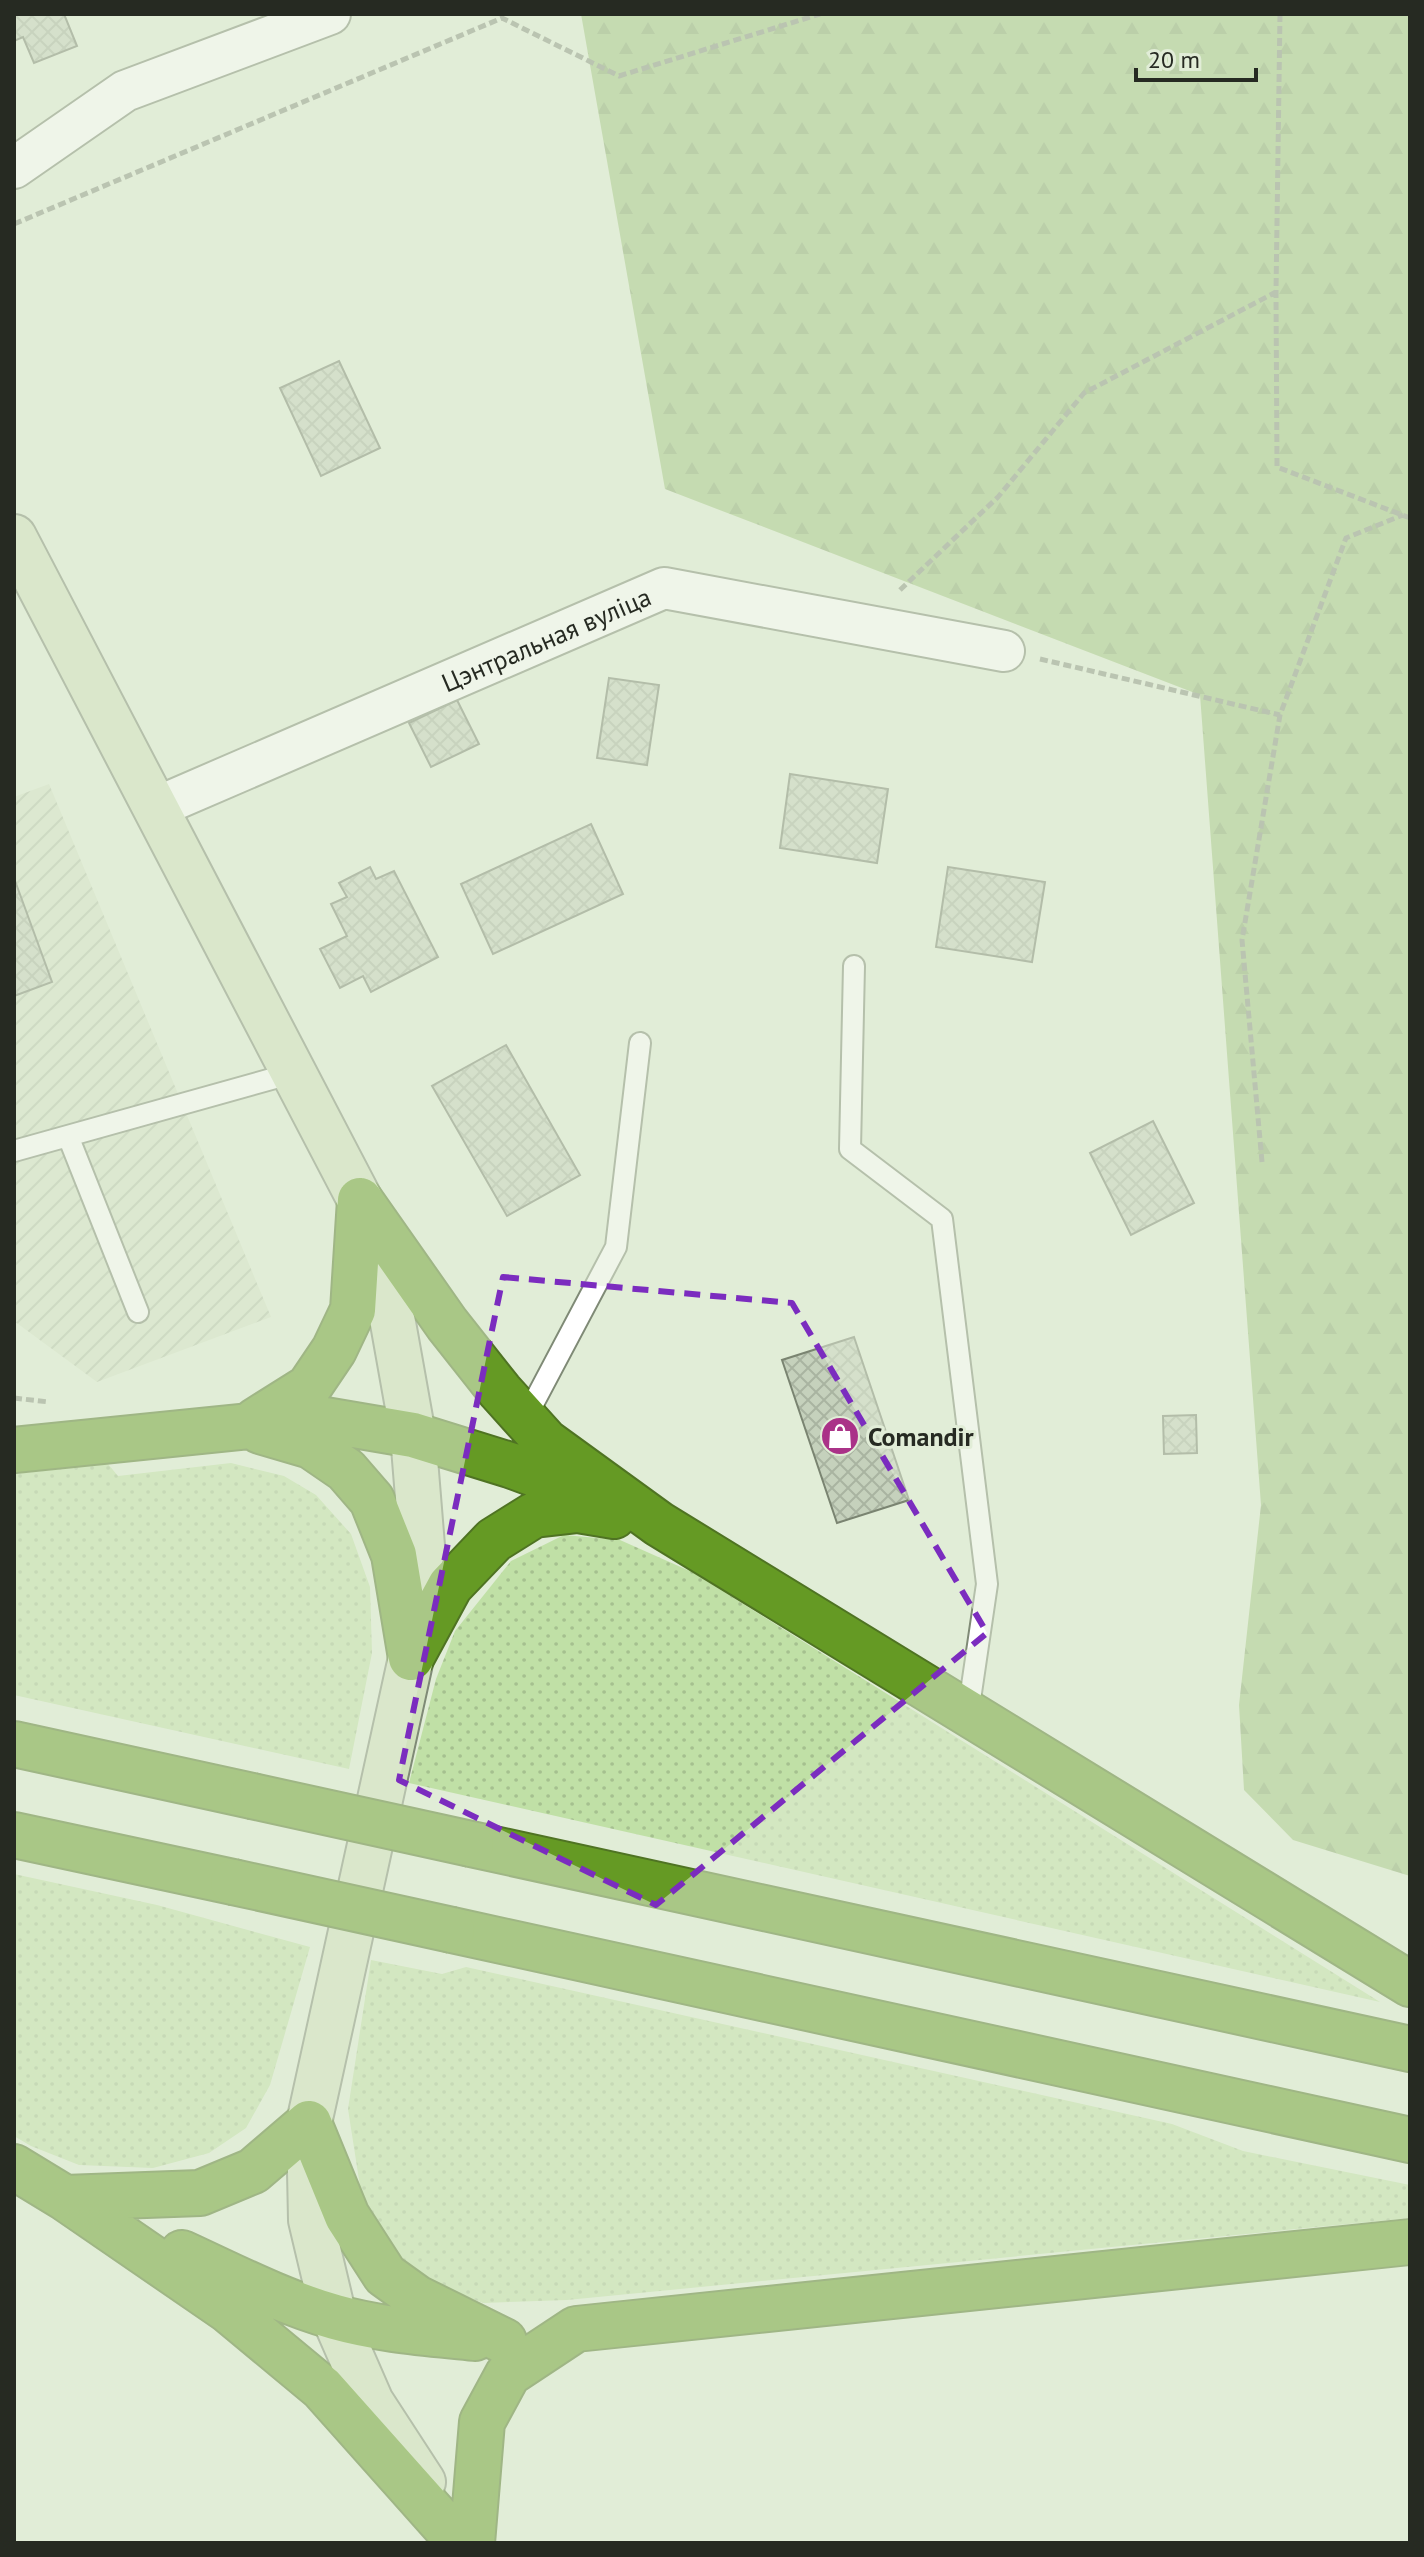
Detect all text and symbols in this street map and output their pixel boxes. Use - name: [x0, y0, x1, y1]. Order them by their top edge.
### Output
- scale bar: [1136, 32, 1256, 82]
- text: 20 m: [1148, 44, 1200, 75]
- street label: Цэнтральная вуліца: [436, 579, 656, 699]
- shop icon: Comandir: [819, 1415, 861, 1457]
- place label: Comandir: [868, 1420, 975, 1453]

